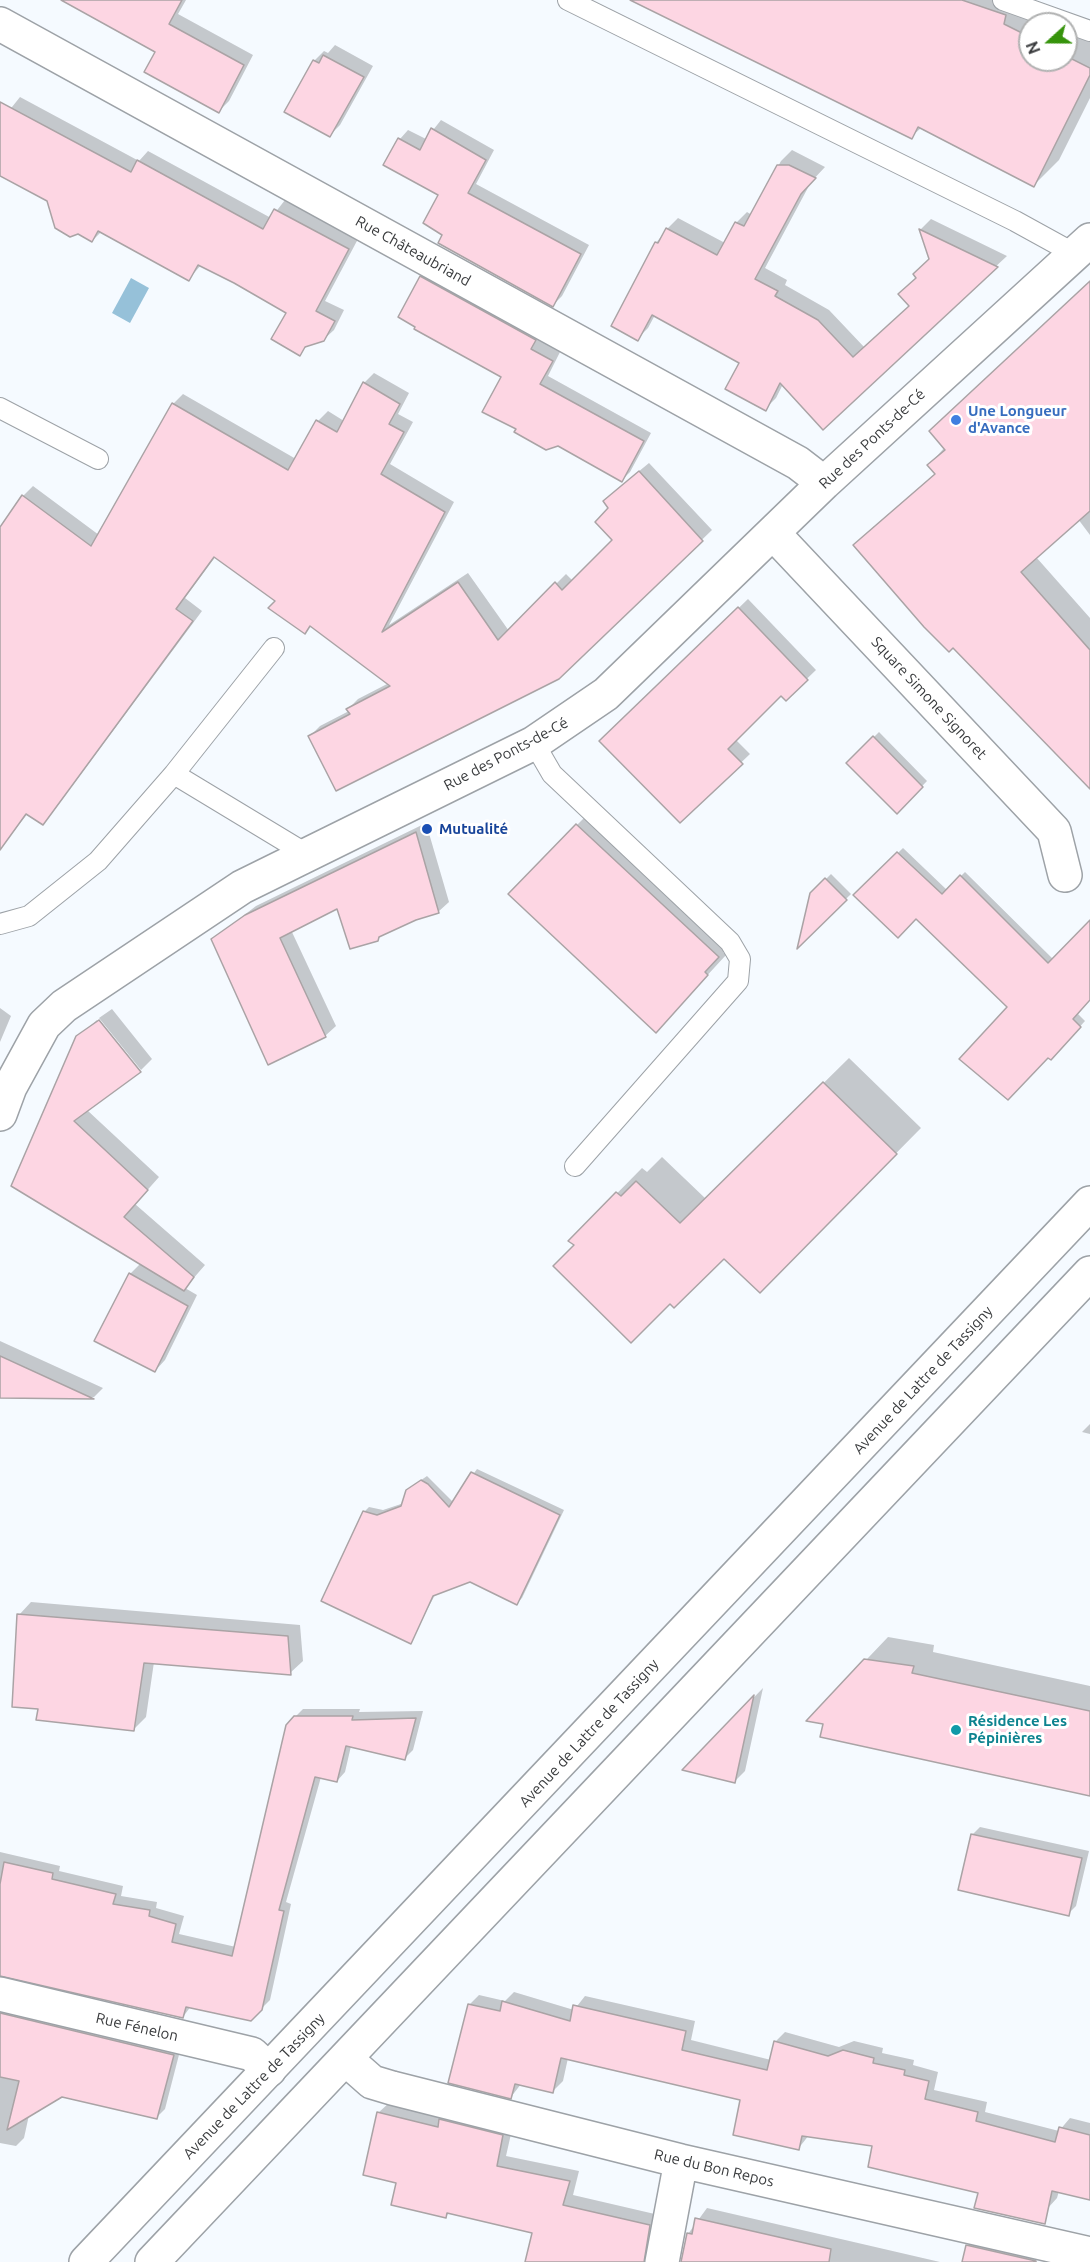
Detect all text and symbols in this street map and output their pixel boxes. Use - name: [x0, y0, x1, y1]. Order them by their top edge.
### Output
- north arrow: [1018, 12, 1078, 72]
- text: N: [1023, 39, 1044, 57]
- street label: Rue Châteaubriand: [352, 212, 474, 290]
- street label: Rue des Ponts-de-Cé: [815, 385, 929, 493]
- place label: Une Longueur d'Avance: [968, 402, 1067, 437]
- marker: Une Longueur d'Avance: [949, 413, 963, 427]
- street label: Square Simone Signoret: [867, 633, 991, 763]
- street label: Rue des Ponts-de-Cé: [441, 714, 571, 794]
- place label: Mutualité: [439, 820, 508, 838]
- marker: Mutualité: [420, 822, 434, 836]
- street label: Avenue de Lattre de Tassigny: [850, 1302, 996, 1458]
- street label: Avenue de Lattre de Tassigny: [516, 1655, 662, 1811]
- place label: Résidence Les Pépinières: [968, 1712, 1067, 1747]
- marker: Résidence Les Pépinières: [949, 1723, 963, 1737]
- street label: Rue Fénelon: [94, 2009, 180, 2045]
- street label: Avenue de Lattre de Tassigny: [179, 2009, 329, 2163]
- street label: Rue du Bon Repos: [652, 2145, 776, 2191]

